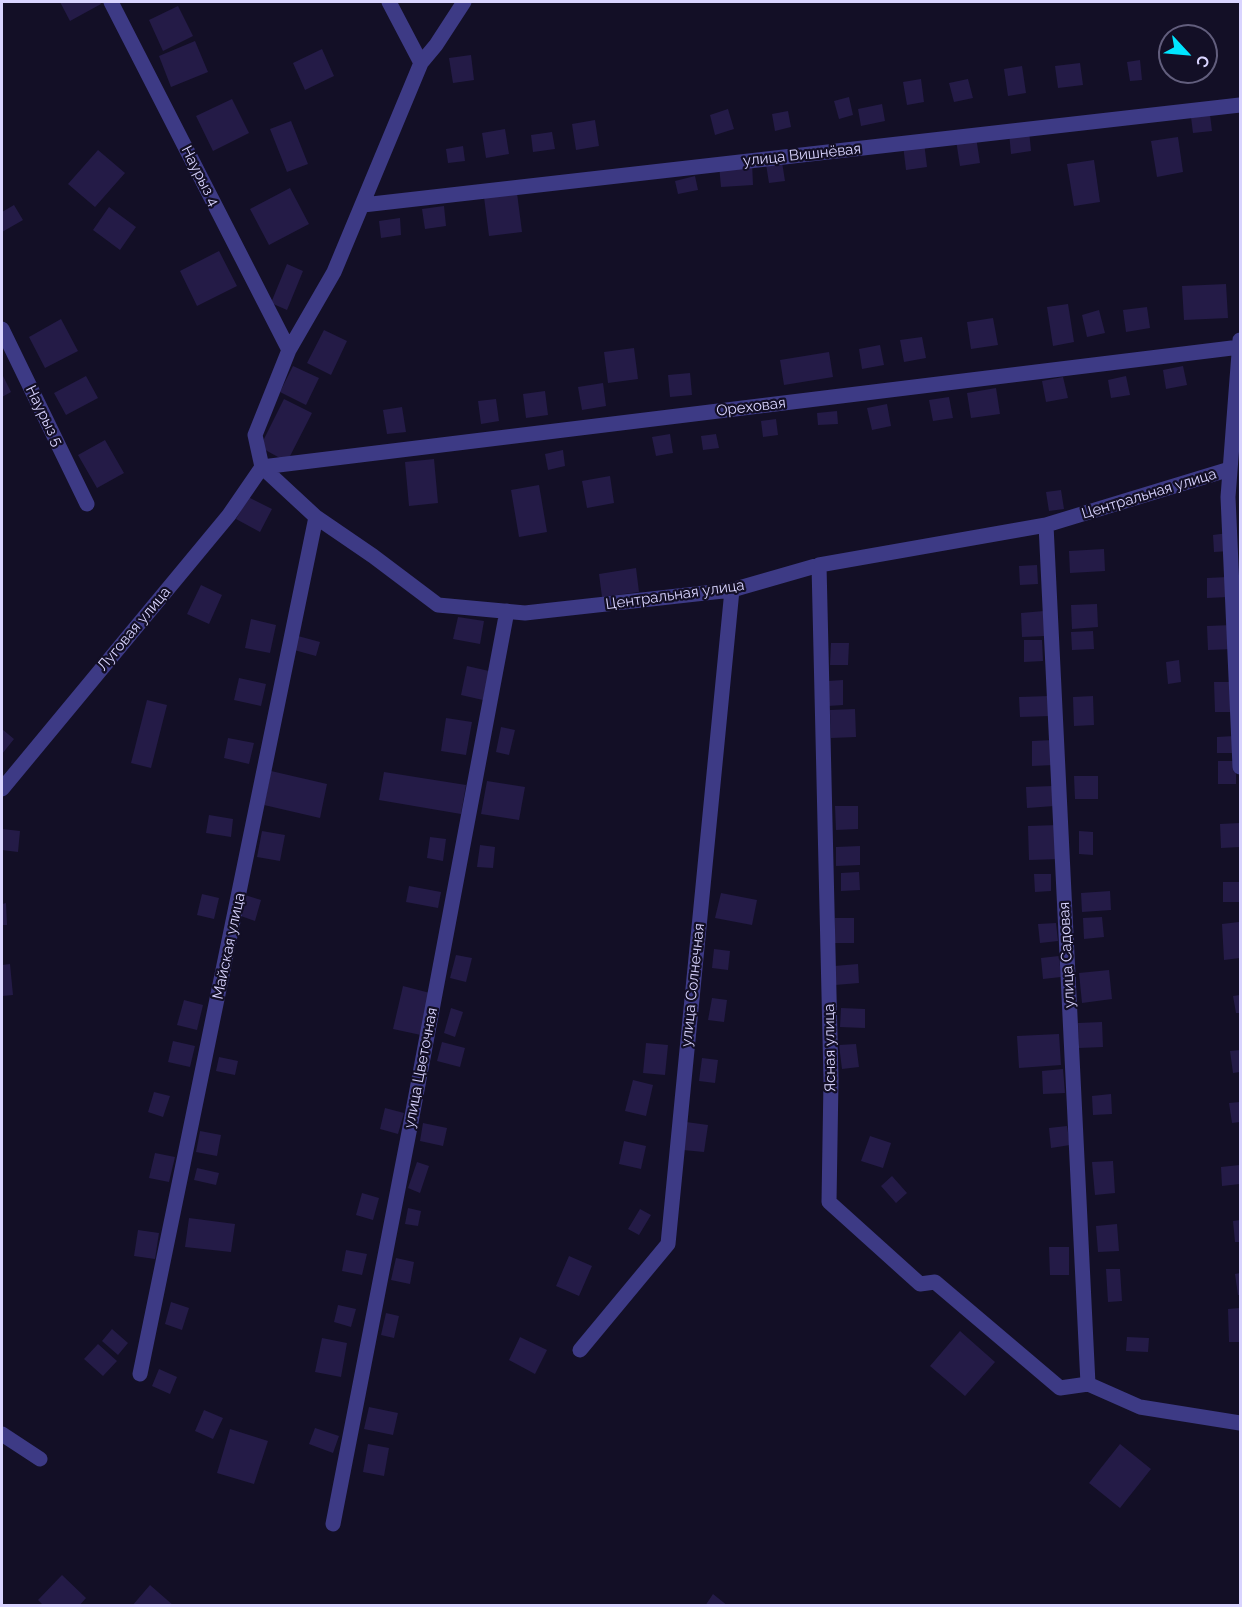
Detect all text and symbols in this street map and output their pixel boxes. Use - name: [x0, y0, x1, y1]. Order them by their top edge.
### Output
- north arrow: [1158, 24, 1218, 84]
- text: С: [1192, 52, 1214, 70]
- street label: улица Вишнёвая: [742, 140, 862, 170]
- street label: Наурыз 4: [177, 143, 223, 209]
- street label: Наурыз 5: [22, 383, 66, 449]
- street label: Ореховая: [715, 394, 787, 420]
- street label: Центральная улица: [1079, 465, 1219, 523]
- street label: Центральная улица: [604, 576, 746, 614]
- street label: Луговая улица: [94, 583, 174, 675]
- street label: Майская улица: [209, 891, 249, 1001]
- street label: улица Садовая: [1055, 901, 1079, 1009]
- street label: улица Солнечная: [678, 922, 708, 1048]
- street label: Ясная улица: [820, 1003, 840, 1093]
- street label: улица Цветочная: [400, 1006, 442, 1130]

